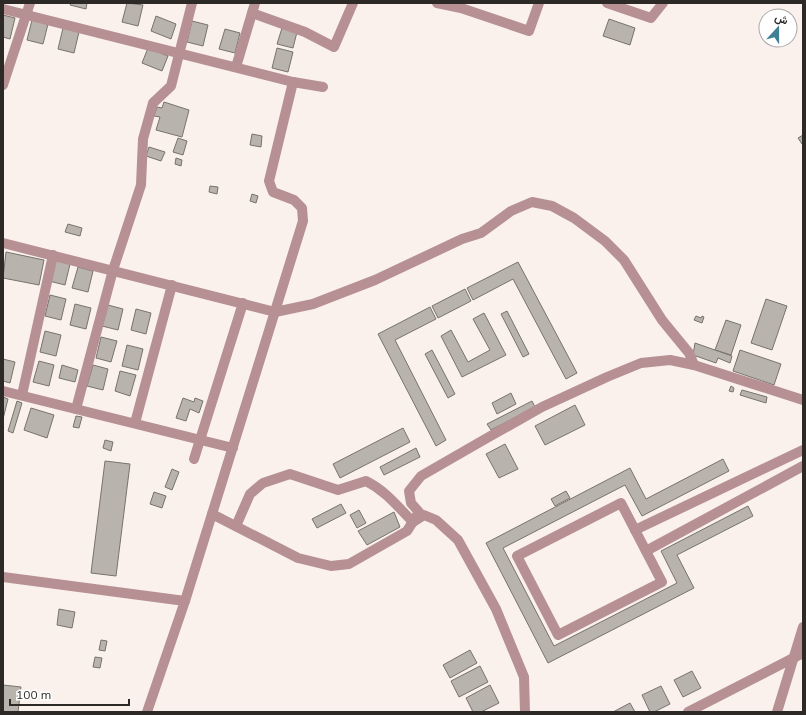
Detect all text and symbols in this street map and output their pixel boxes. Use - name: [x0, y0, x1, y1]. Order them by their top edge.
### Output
- north arrow: [758, 8, 798, 48]
- text: ش: [773, 10, 790, 28]
- scale bar: [10, 681, 129, 707]
- text: 100 m: [16, 687, 51, 702]

